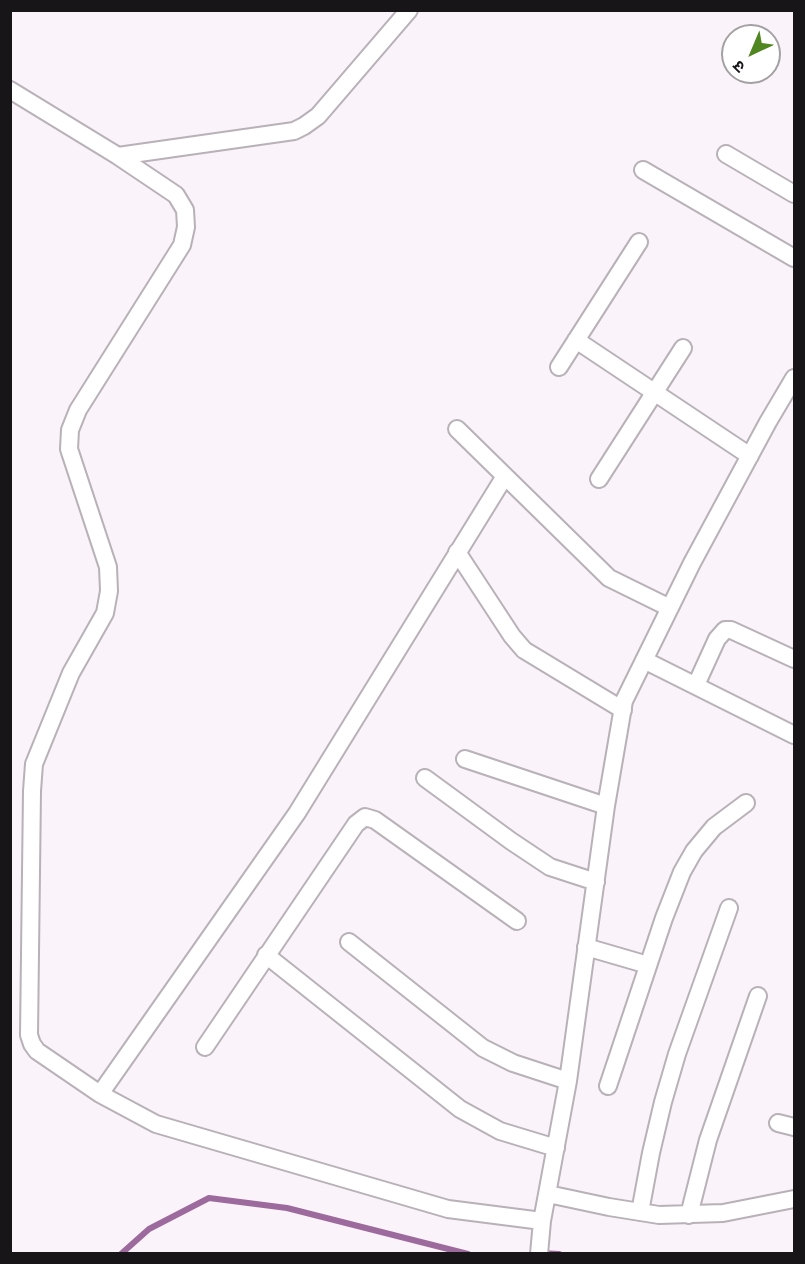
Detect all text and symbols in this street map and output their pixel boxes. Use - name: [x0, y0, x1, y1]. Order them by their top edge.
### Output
- north arrow: [721, 24, 781, 84]
- text: उ: [730, 55, 750, 76]

